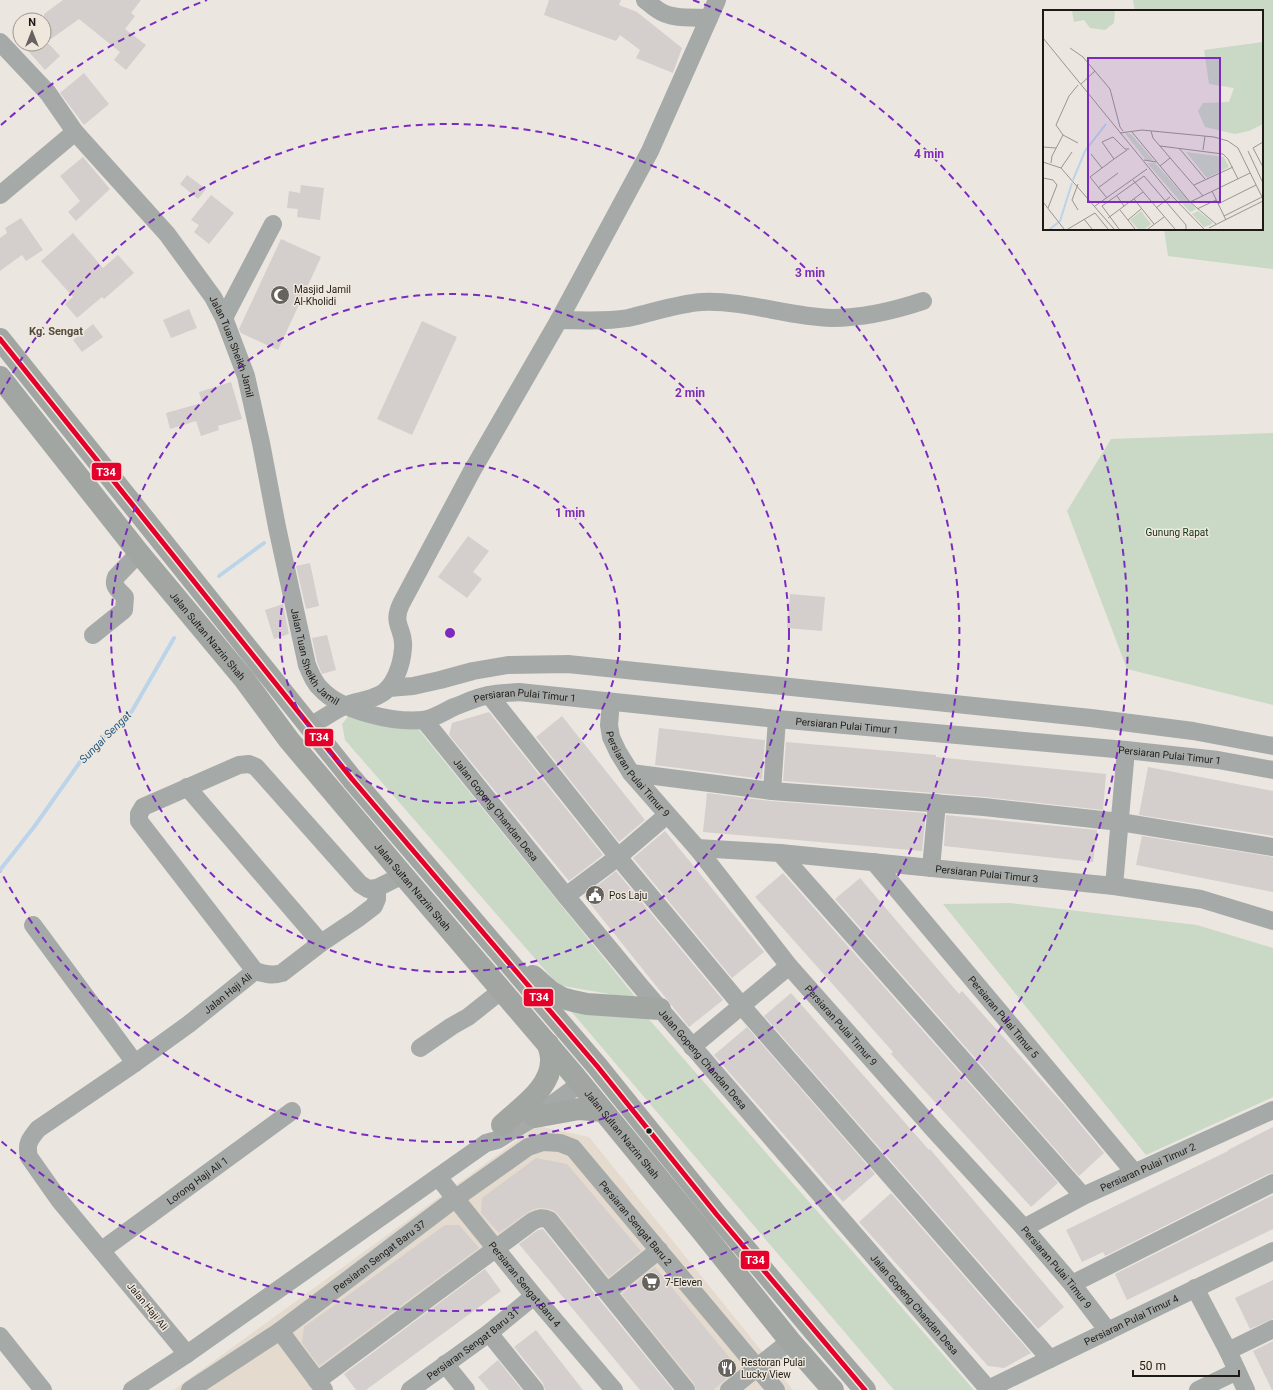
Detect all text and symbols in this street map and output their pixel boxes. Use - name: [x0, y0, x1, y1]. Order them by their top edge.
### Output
- inset map: [1043, 10, 1263, 230]
- north arrow: [12, 12, 52, 52]
- text: N: [28, 16, 36, 29]
- text: 4 min: [914, 147, 944, 161]
- text: 3 min: [795, 266, 825, 280]
- mosque icon: Masjid Jamil Al-Kholidi: [269, 284, 291, 306]
- place label: Masjid Jamil Al-Kholidi: [294, 284, 351, 307]
- street label: Jalan Tuan Sheikh Jamil: [207, 294, 256, 398]
- district label: Kg. Sengat: [29, 325, 83, 338]
- text: 2 min: [675, 386, 705, 400]
- line badge: T34: [91, 462, 122, 481]
- text: T34: [96, 466, 116, 479]
- text: 1 min: [555, 506, 585, 520]
- park label: Gunung Rapat: [1146, 527, 1208, 538]
- street label: Jalan Sultan Nazrin Shah: [168, 590, 247, 682]
- street label: Jalan Tuan Sheikh Jamil: [289, 607, 341, 707]
- centre of rings: [443, 626, 457, 640]
- street label: Persiaran Pulai Timur 1: [472, 687, 577, 705]
- water label: Sungai Sengat: [77, 708, 134, 766]
- street label: Persiaran Pulai Timur 1: [795, 716, 899, 736]
- line badge: T34: [304, 728, 334, 747]
- street label: Persiaran Pulai Timur 9: [604, 730, 672, 819]
- text: T34: [309, 731, 329, 744]
- street label: Persiaran Pulai Timur 1: [1118, 744, 1222, 766]
- street label: Jalan Gopeng Chandan Desa: [451, 756, 540, 863]
- street label: Jalan Sultan Nazrin Shah: [372, 841, 453, 933]
- street label: Persiaran Pulai Timur 3: [935, 863, 1039, 884]
- public building icon: Pos Laju: [584, 884, 606, 906]
- place label: Pos Laju: [609, 890, 647, 901]
- street label: Jalan Haji Ali: [202, 971, 254, 1016]
- street label: Persiaran Pulai Timur 5: [966, 974, 1041, 1061]
- street label: Persiaran Pulai Timur 9: [803, 983, 879, 1068]
- line badge: T34: [523, 988, 554, 1007]
- text: T34: [529, 991, 549, 1004]
- street label: Jalan Gopeng Chandan Desa: [657, 1007, 749, 1111]
- street label: Jalan Sultan Nazrin Shah: [582, 1088, 661, 1181]
- unlabelled marker: [644, 1126, 654, 1136]
- street label: Persiaran Pulai Timur 2: [1098, 1141, 1197, 1194]
- street label: Lorong Haji Ali 1: [165, 1155, 230, 1207]
- street label: Persiaran Sengat Baru 2: [597, 1179, 674, 1268]
- street label: Persiaran Sengat Baru 37: [331, 1218, 428, 1295]
- street label: Persiaran Pulai Timur 9: [1019, 1224, 1094, 1311]
- street label: Persiaran Sengat Baru 4: [486, 1240, 563, 1330]
- line badge: T34: [740, 1250, 770, 1270]
- street label: Jalan Gopeng Chandan Desa: [868, 1252, 961, 1357]
- text: T34: [745, 1254, 765, 1267]
- supermarket icon: 7-Eleven: [640, 1271, 662, 1293]
- place label: 7-Eleven: [665, 1277, 702, 1288]
- street label: Jalan Haji Ali: [125, 1280, 170, 1332]
- street label: Persiaran Pulai Timur 4: [1082, 1293, 1181, 1348]
- street label: Persiaran Sengat Baru 31: [425, 1306, 521, 1382]
- scale bar: [1133, 1352, 1239, 1378]
- restaurant icon: Restoran Pulai Lucky View: [716, 1357, 738, 1379]
- place label: Restoran Pulai Lucky View: [741, 1357, 805, 1380]
- text: 50 m: [1139, 1359, 1166, 1373]

